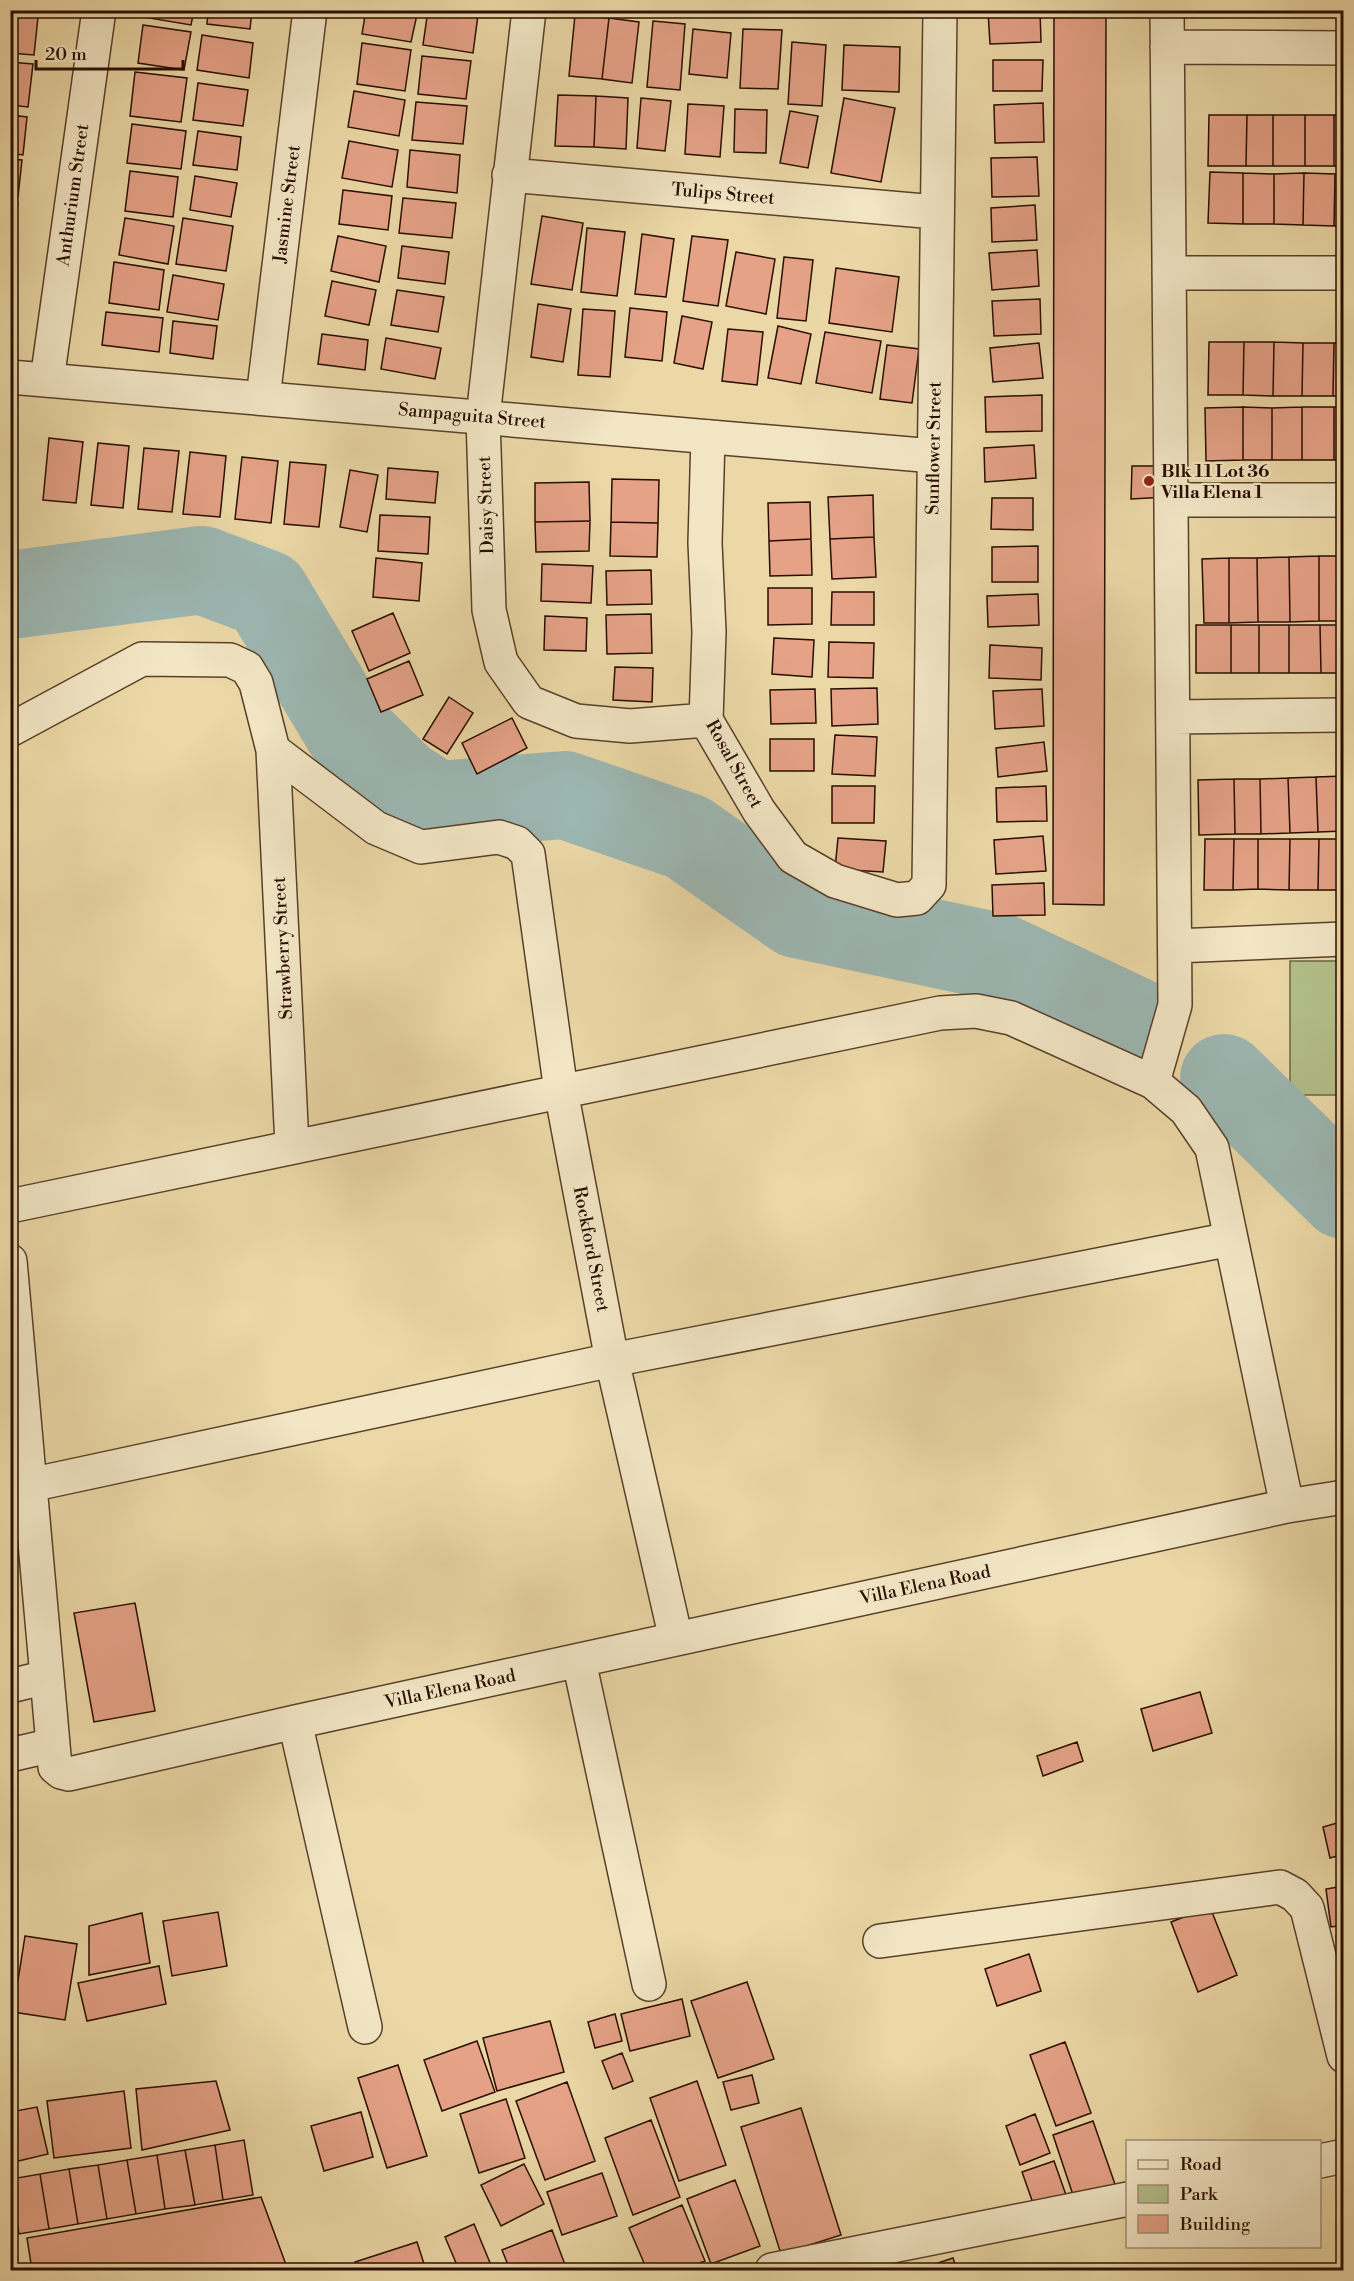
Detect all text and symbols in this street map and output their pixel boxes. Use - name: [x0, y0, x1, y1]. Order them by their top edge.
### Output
- scale bar: [36, 33, 183, 71]
- text: 20 m: [45, 43, 87, 66]
- street label: Anthurium Street: [51, 122, 94, 269]
- street label: Jasmine Street: [268, 143, 306, 265]
- street label: Tulips Street: [670, 178, 776, 210]
- street label: Sunflower Street: [921, 380, 947, 515]
- street label: Sampaguita Street: [397, 398, 548, 434]
- street label: Daisy Street: [473, 455, 499, 555]
- place label: Blk 11 Lot 36 Villa Elena 1: [1160, 460, 1269, 504]
- marker: Blk 11 Lot 36 Villa Elena 1: [1142, 474, 1156, 488]
- street label: Rosal Street: [700, 716, 768, 813]
- street label: Strawberry Street: [268, 875, 298, 1020]
- street label: Rockford Street: [568, 1184, 615, 1314]
- street label: Villa Elena Road: [856, 1560, 993, 1610]
- street label: Villa Elena Road: [381, 1664, 518, 1714]
- legend: [1126, 2140, 1321, 2248]
- text: Road: [1180, 2153, 1223, 2176]
- text: Park: [1180, 2183, 1219, 2206]
- text: Building: [1179, 2213, 1251, 2236]

